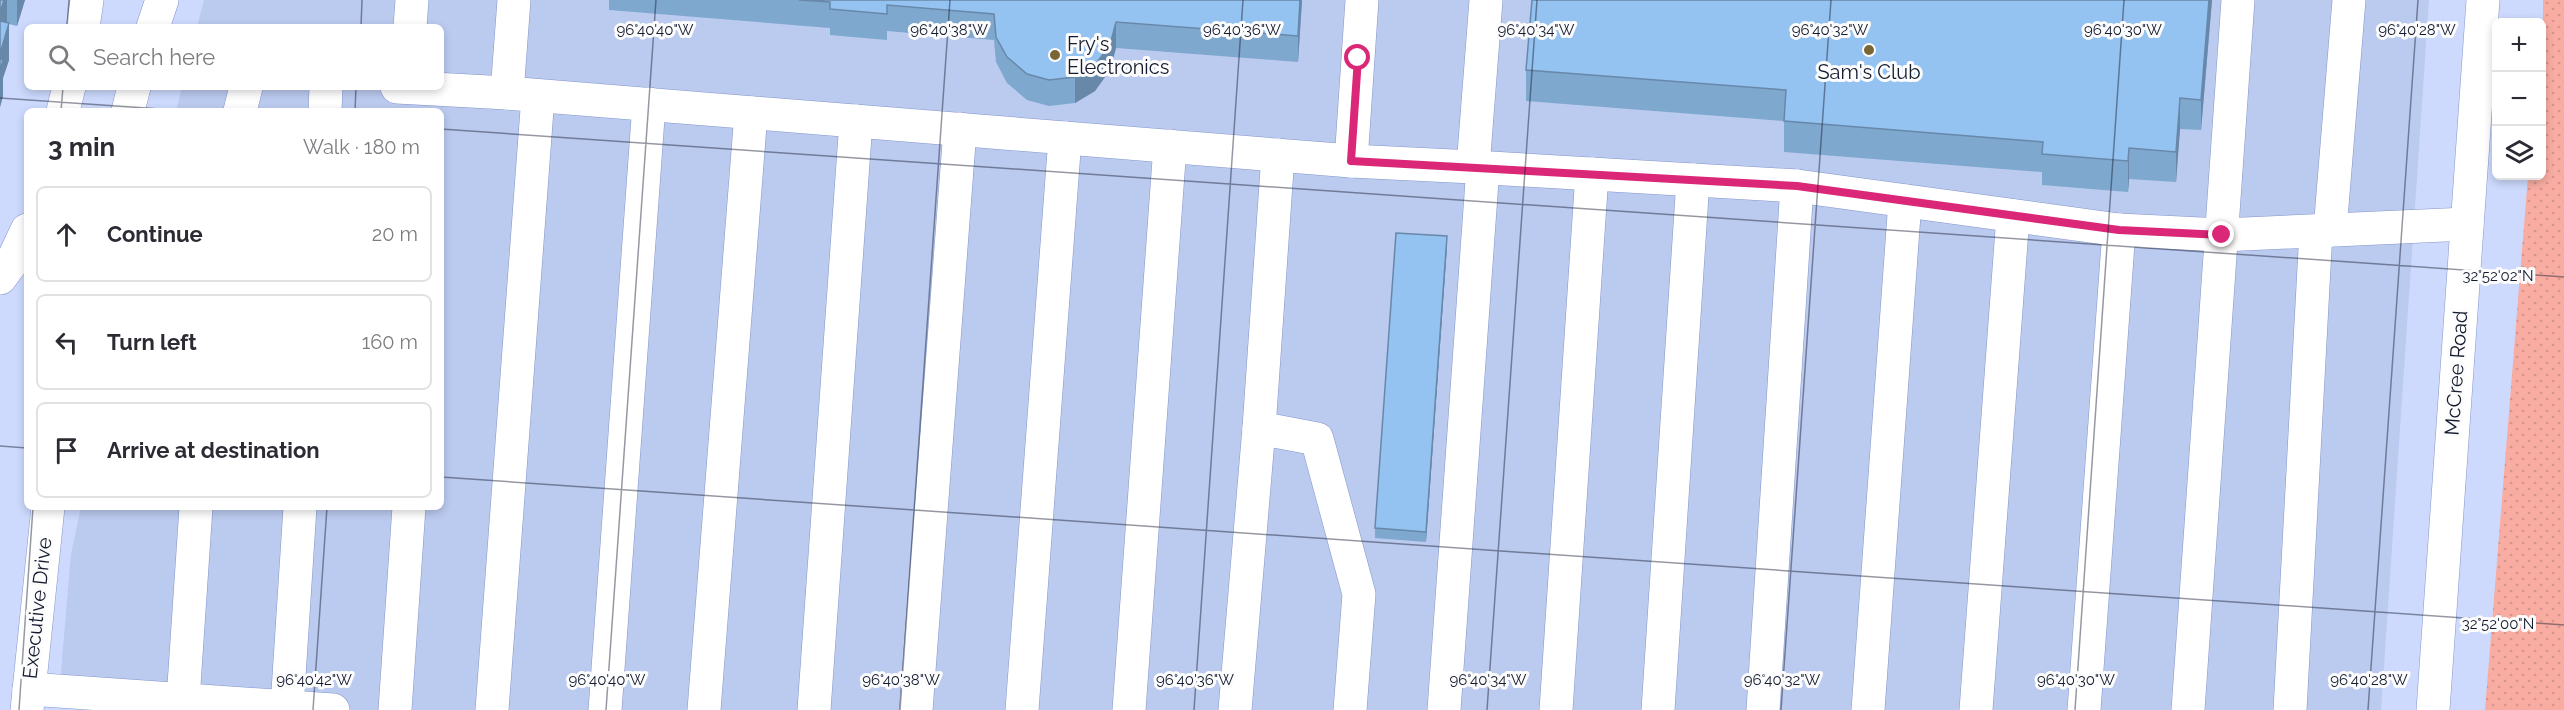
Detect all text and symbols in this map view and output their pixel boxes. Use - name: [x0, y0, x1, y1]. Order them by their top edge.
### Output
- map controls: [2492, 18, 2546, 180]
- button: +: [2492, 18, 2546, 72]
- text: 96°40'40"W: [616, 21, 694, 39]
- text: 96°40'38"W: [910, 21, 988, 39]
- text: 96°40'36"W: [1203, 21, 1281, 39]
- text: 96°40'34"W: [1498, 21, 1575, 39]
- text: 96°40'32"W: [1792, 21, 1869, 39]
- text: 96°40'30"W: [2084, 21, 2162, 39]
- text: 96°40'28"W: [2378, 21, 2456, 39]
- search box: [24, 24, 444, 90]
- place label: Fry's Electronics: [1067, 32, 1169, 79]
- icon: search: [45, 41, 78, 74]
- marker: Sam's Club: [1862, 43, 1876, 57]
- text: Search here: [93, 44, 215, 70]
- route start: [1344, 44, 1370, 70]
- marker: Fry's Electronics: [1048, 48, 1062, 62]
- place label: Sam's Club: [1817, 60, 1921, 84]
- button: −: [2492, 72, 2546, 126]
- button: layers: [2492, 126, 2546, 180]
- text: 3 min: [48, 132, 115, 162]
- text: Walk · 180 m: [303, 135, 420, 159]
- icon: ahead: [50, 218, 83, 251]
- text: Continue: [107, 221, 203, 247]
- route end: [2208, 221, 2234, 247]
- text: 20 m: [372, 222, 418, 246]
- text: 32°52'02"N: [2462, 267, 2534, 285]
- street label: McCree Road: [2440, 310, 2472, 436]
- icon: left: [50, 326, 83, 359]
- text: Turn left: [107, 329, 197, 355]
- text: 160 m: [362, 330, 418, 354]
- icon: arrive: [50, 434, 83, 467]
- text: Arrive at destination: [107, 437, 320, 463]
- street label: Executive Drive: [18, 536, 56, 680]
- text: 32°52'00"N: [2462, 615, 2534, 633]
- text: 96°40'42"W: [276, 671, 352, 689]
- text: 96°40'40"W: [568, 671, 646, 689]
- text: 96°40'38"W: [862, 671, 940, 689]
- text: 96°40'36"W: [1156, 671, 1234, 689]
- text: 96°40'34"W: [1450, 671, 1527, 689]
- text: 96°40'32"W: [1744, 671, 1821, 689]
- text: 96°40'30"W: [2037, 671, 2115, 689]
- text: 96°40'28"W: [2330, 671, 2408, 689]

